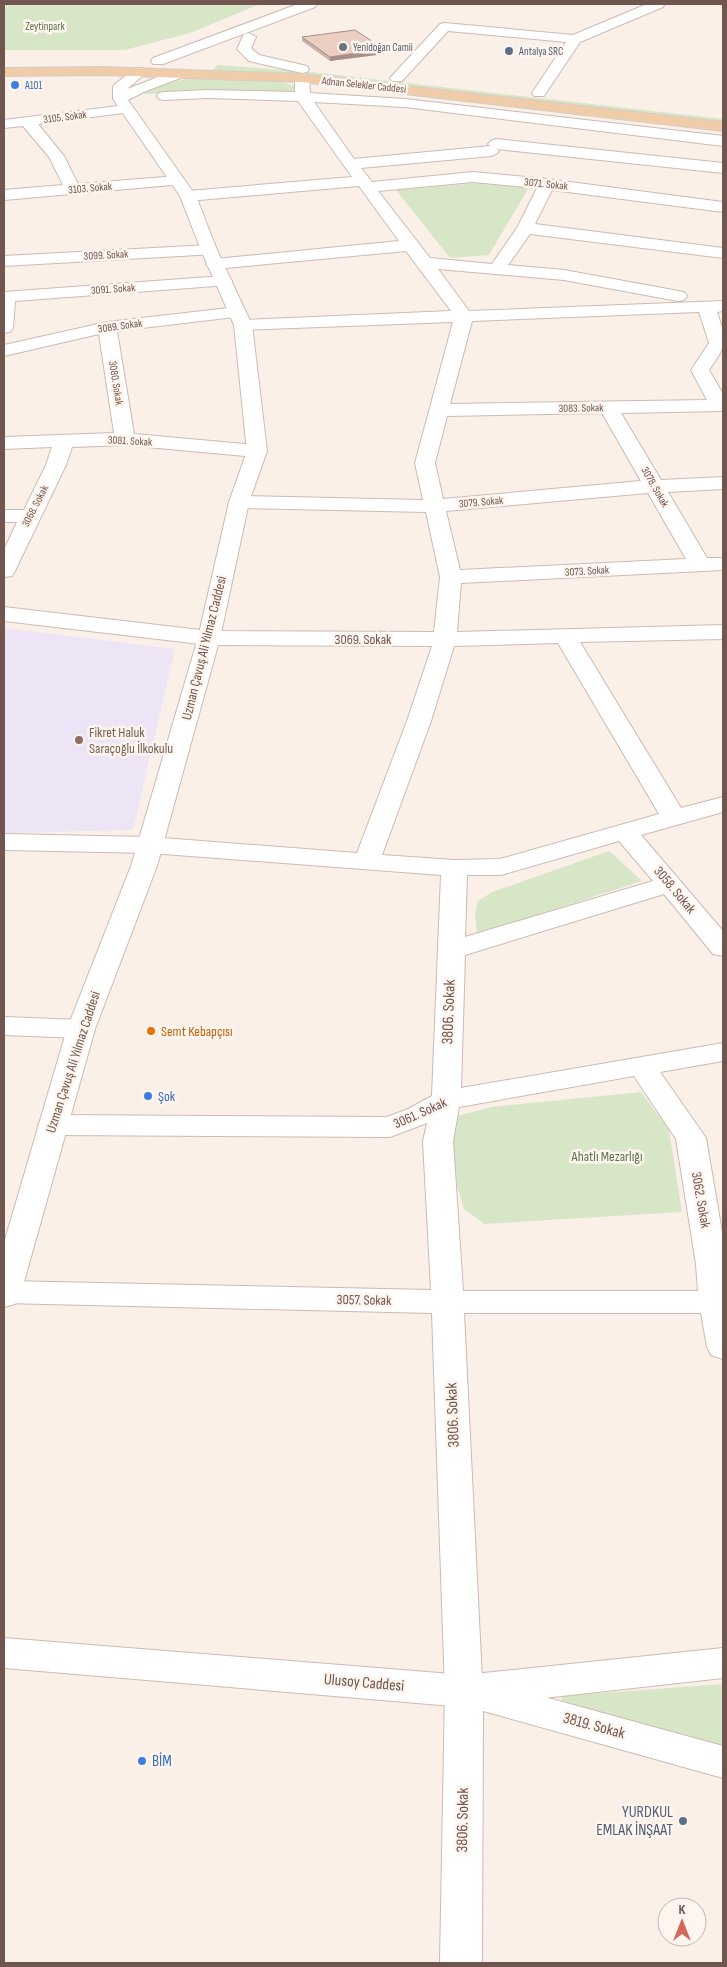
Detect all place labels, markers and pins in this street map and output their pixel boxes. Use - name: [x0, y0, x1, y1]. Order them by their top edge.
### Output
- marker: Yenidoğan Camii: [337, 41, 349, 53]
- place label: Yenidoğan Camii: [353, 41, 413, 54]
- marker: Antalya SRC: [503, 45, 515, 57]
- place label: Antalya SRC: [518, 45, 563, 58]
- marker: A101: [9, 79, 21, 91]
- place label: A101: [24, 79, 42, 92]
- place label: Fikret Haluk Saraçoğlu İlkokulu: [89, 724, 173, 757]
- marker: Fikret Haluk Saraçoğlu İlkokulu: [73, 734, 85, 746]
- place label: Semt Kebapçısı: [161, 1023, 233, 1040]
- marker: Semt Kebapçısı: [145, 1025, 157, 1037]
- place label: Şok: [158, 1088, 176, 1105]
- marker: Şok: [142, 1090, 154, 1102]
- place label: BİM: [152, 1752, 172, 1771]
- marker: BİM: [136, 1755, 148, 1767]
- place label: YURDKUL EMLAK İNŞAAT: [596, 1803, 673, 1840]
- marker: YURDKUL EMLAK İNŞAAT: [677, 1815, 689, 1827]

